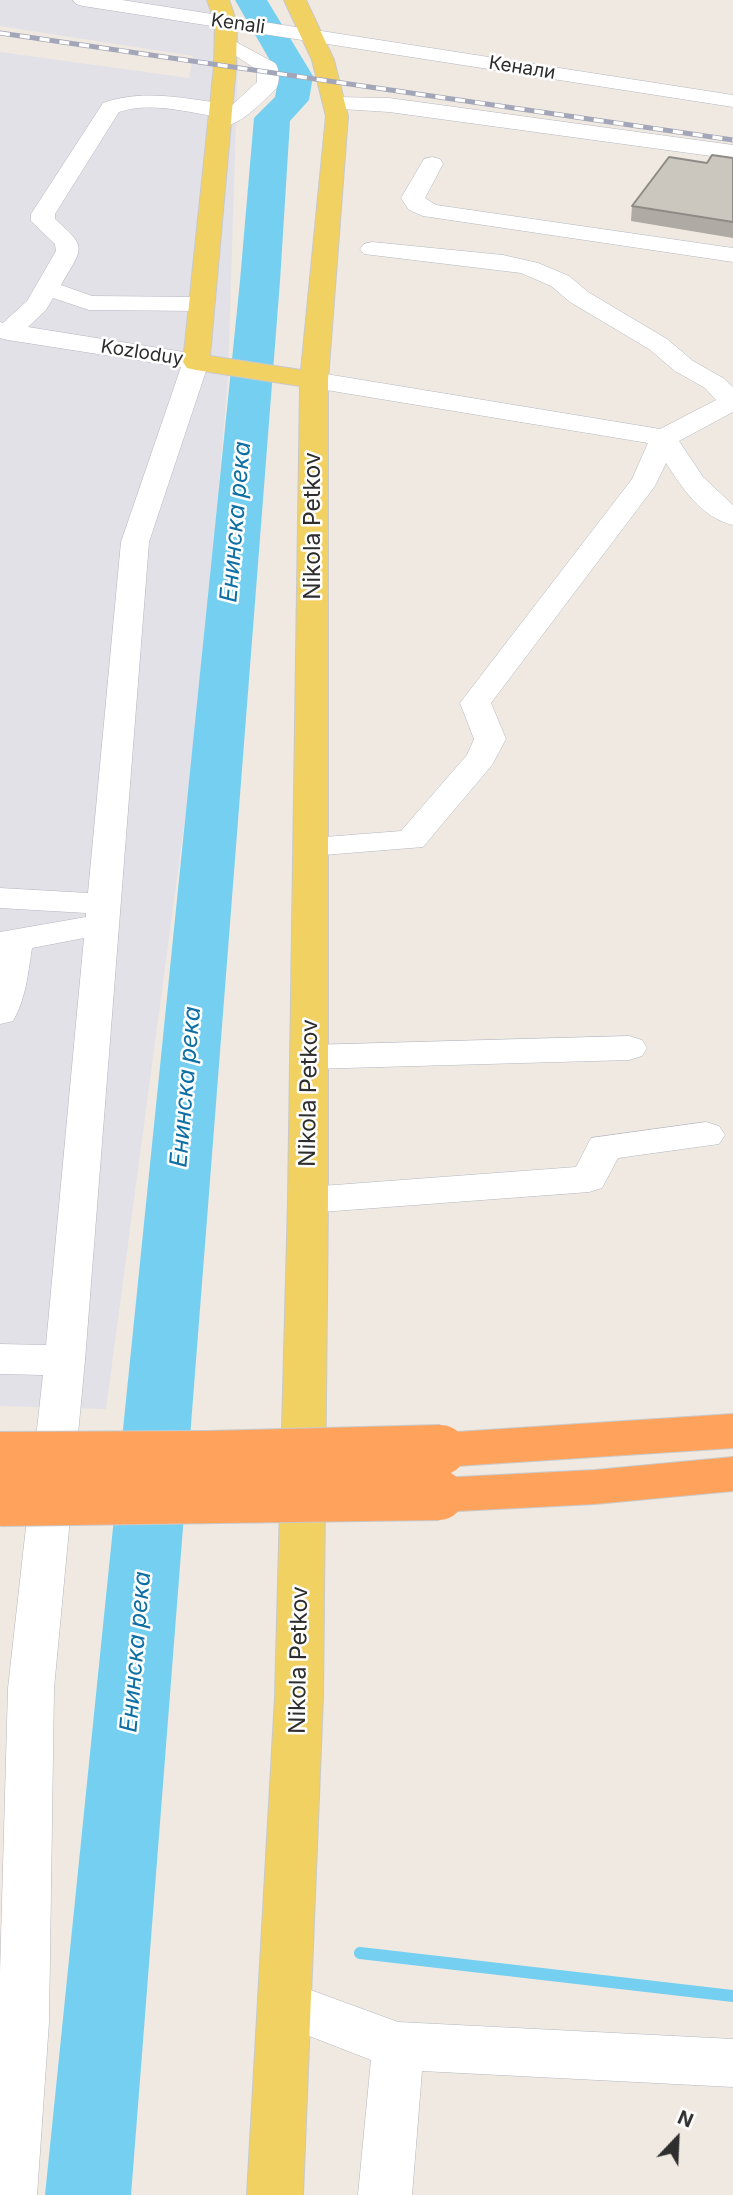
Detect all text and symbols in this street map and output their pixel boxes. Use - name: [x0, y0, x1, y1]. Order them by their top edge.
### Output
- street label: Kenali: [210, 9, 266, 39]
- street label: Кенали: [487, 51, 557, 85]
- street label: Kozloduy: [99, 335, 185, 371]
- water label: Енинска река: [215, 440, 257, 604]
- street label: Nikola Petkov: [299, 452, 327, 600]
- water label: Енинска река: [165, 1005, 207, 1169]
- street label: Nikola Petkov: [294, 1019, 324, 1167]
- water label: Енинска река: [115, 1570, 157, 1734]
- street label: Nikola Petkov: [284, 1586, 314, 1734]
- north arrow: [642, 2104, 712, 2174]
- text: N: [674, 2106, 697, 2133]

